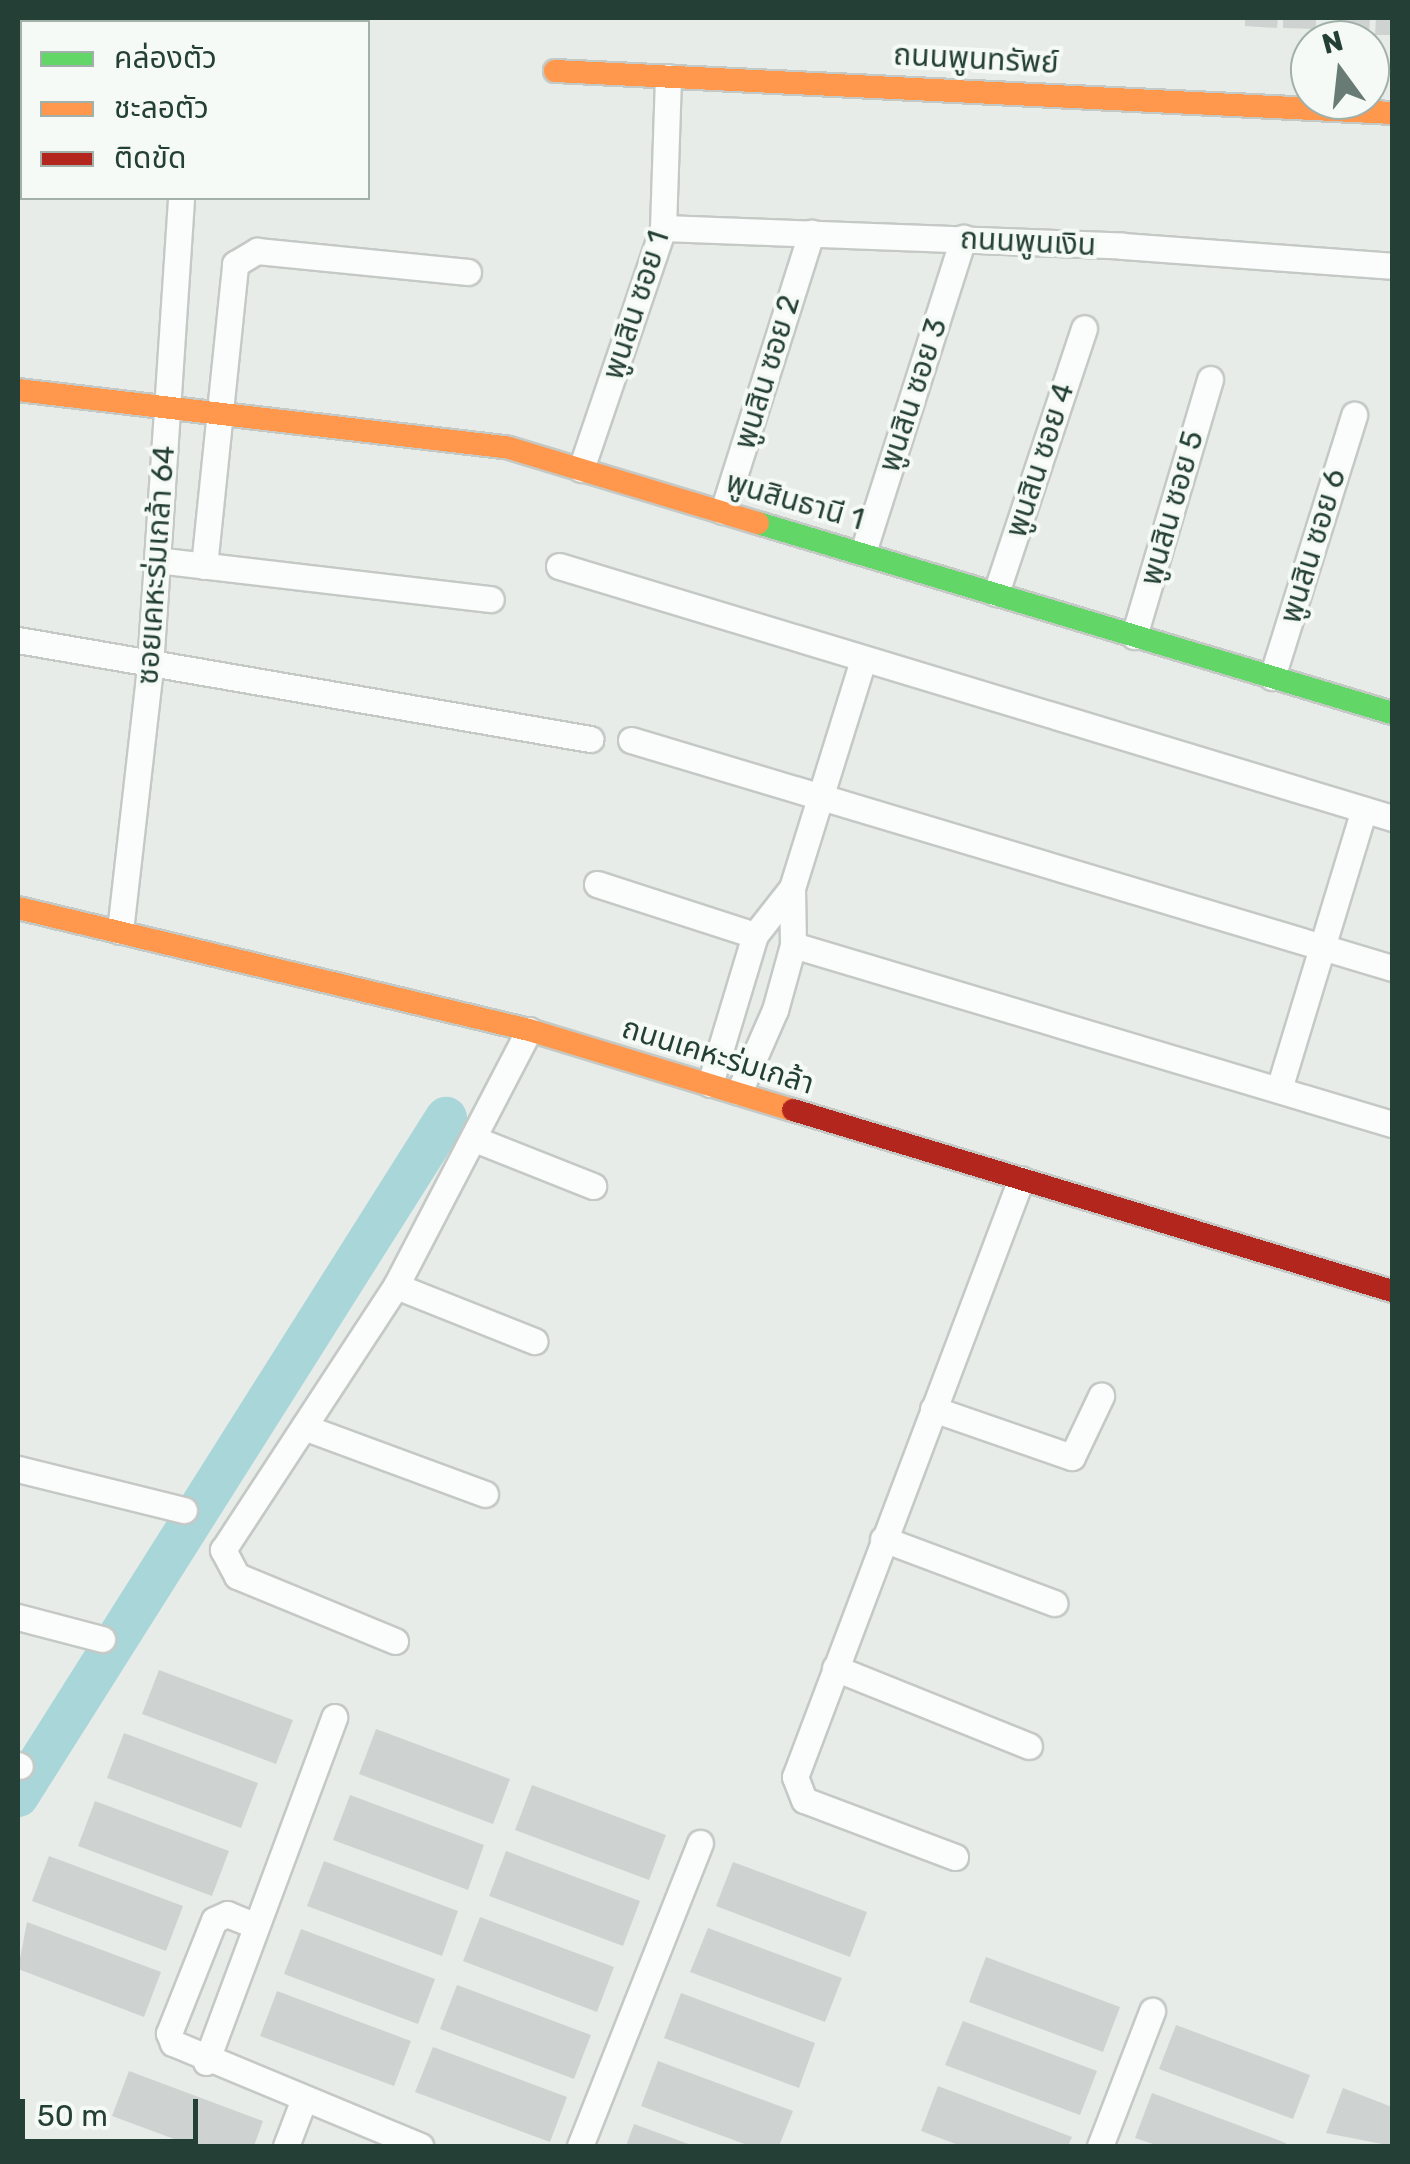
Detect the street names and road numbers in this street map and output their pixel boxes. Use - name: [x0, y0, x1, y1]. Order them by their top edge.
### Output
- street label: ถนนพูนทรัพย์: [892, 37, 1060, 81]
- street label: ถนนพูนเงิน: [959, 220, 1097, 264]
- street label: พูนสิน ซอย 1: [595, 226, 677, 384]
- street label: พูนสิน ซอย 2: [727, 291, 807, 453]
- street label: พูนสิน ซอย 3: [871, 314, 955, 476]
- street label: พูนสิน ซอย 4: [998, 378, 1082, 542]
- street label: พูนสิน ซอย 5: [1133, 427, 1211, 589]
- street label: ซอยเคหะร่มเกล้า 64: [130, 444, 182, 686]
- street label: พูนสินธานี 1: [722, 464, 868, 538]
- street label: พูนสิน ซอย 6: [1272, 465, 1354, 627]
- street label: ถนนเคหะร่มเกล้า: [618, 1010, 818, 1102]

